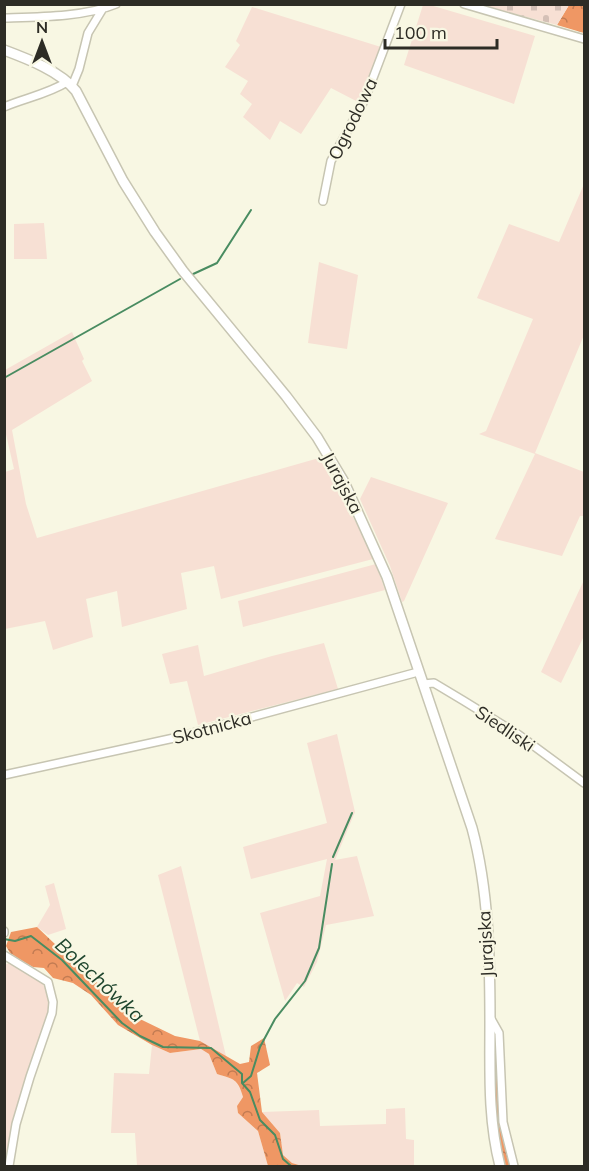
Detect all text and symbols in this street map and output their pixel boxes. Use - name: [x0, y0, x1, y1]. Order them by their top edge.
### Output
- north arrow: [12, 12, 72, 72]
- scale bar: [385, 12, 498, 50]
- text: N: [36, 17, 48, 37]
- text: 100 m: [394, 21, 447, 44]
- street label: Ogrodowa: [323, 74, 382, 164]
- street label: Jurajska: [317, 448, 368, 518]
- street label: Siedliski: [471, 700, 540, 757]
- street label: Skotnicka: [170, 706, 254, 749]
- street label: Jurajska: [472, 910, 499, 978]
- water label: Bolechówka: [50, 932, 150, 1027]

